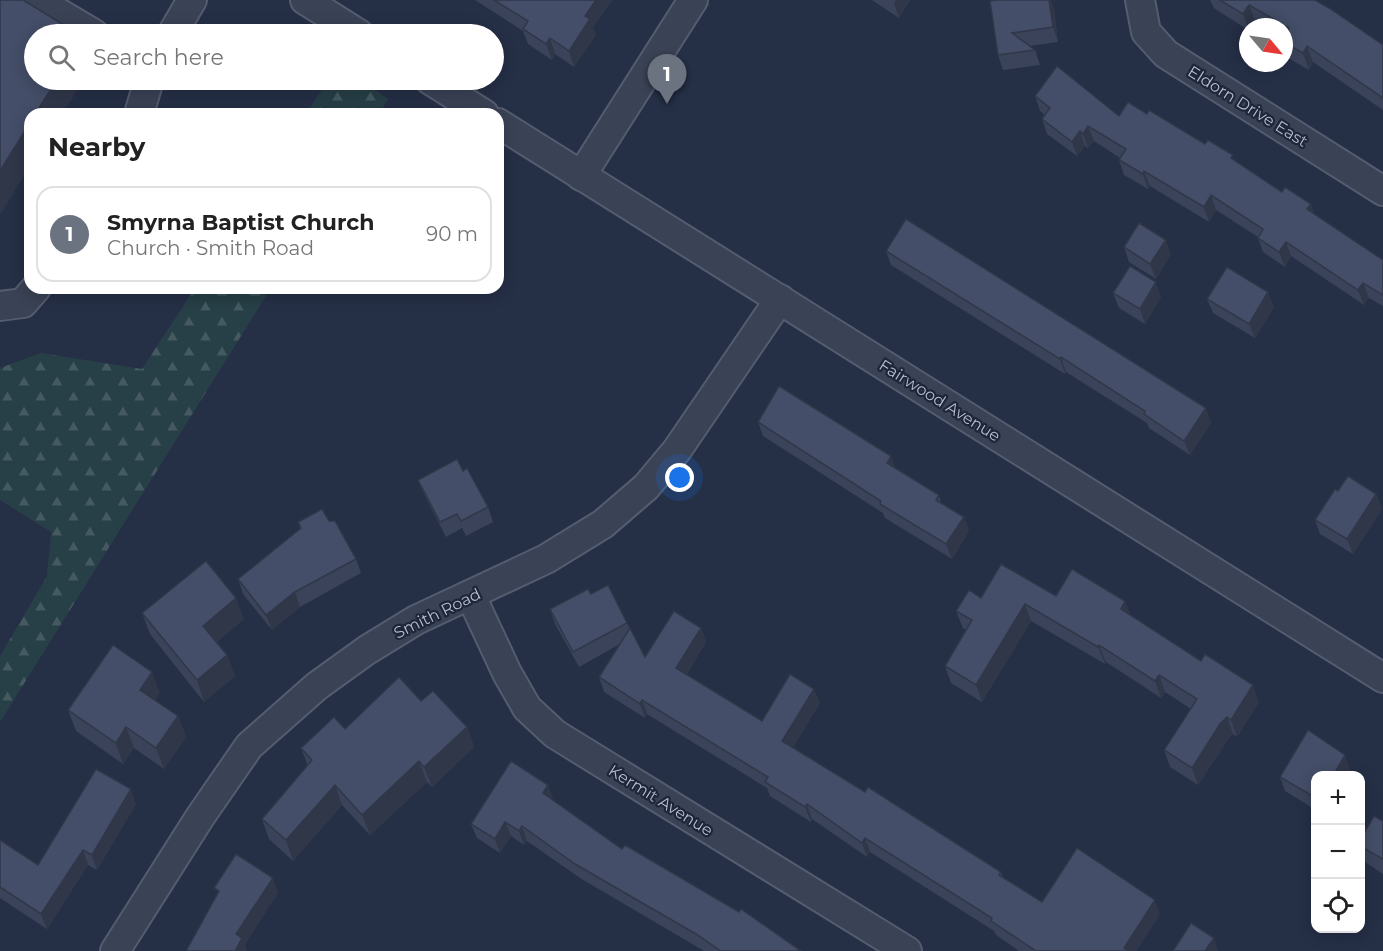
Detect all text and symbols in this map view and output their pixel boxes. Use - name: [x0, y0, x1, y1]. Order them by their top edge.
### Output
- north arrow: [1239, 18, 1293, 72]
- search box: [24, 24, 504, 90]
- icon: search: [45, 41, 78, 74]
- text: Search here: [93, 44, 224, 71]
- pin: 1: [648, 54, 686, 104]
- street label: Eldorn Drive East: [1184, 62, 1312, 151]
- text: Nearby: [48, 131, 145, 163]
- text: Smyrna Baptist Church: [107, 209, 374, 236]
- text: 1: [66, 222, 73, 246]
- text: 90 m: [426, 222, 478, 246]
- text: Church · Smith Road: [107, 236, 314, 260]
- street label: Fairwood Avenue: [876, 355, 1004, 445]
- your location: [665, 463, 694, 492]
- street label: Smith Road: [391, 584, 484, 643]
- street label: Kermit Avenue: [605, 761, 716, 840]
- map controls: [1311, 771, 1365, 933]
- button: +: [1311, 771, 1365, 825]
- button: −: [1311, 825, 1365, 879]
- button: locate: [1311, 879, 1365, 933]

